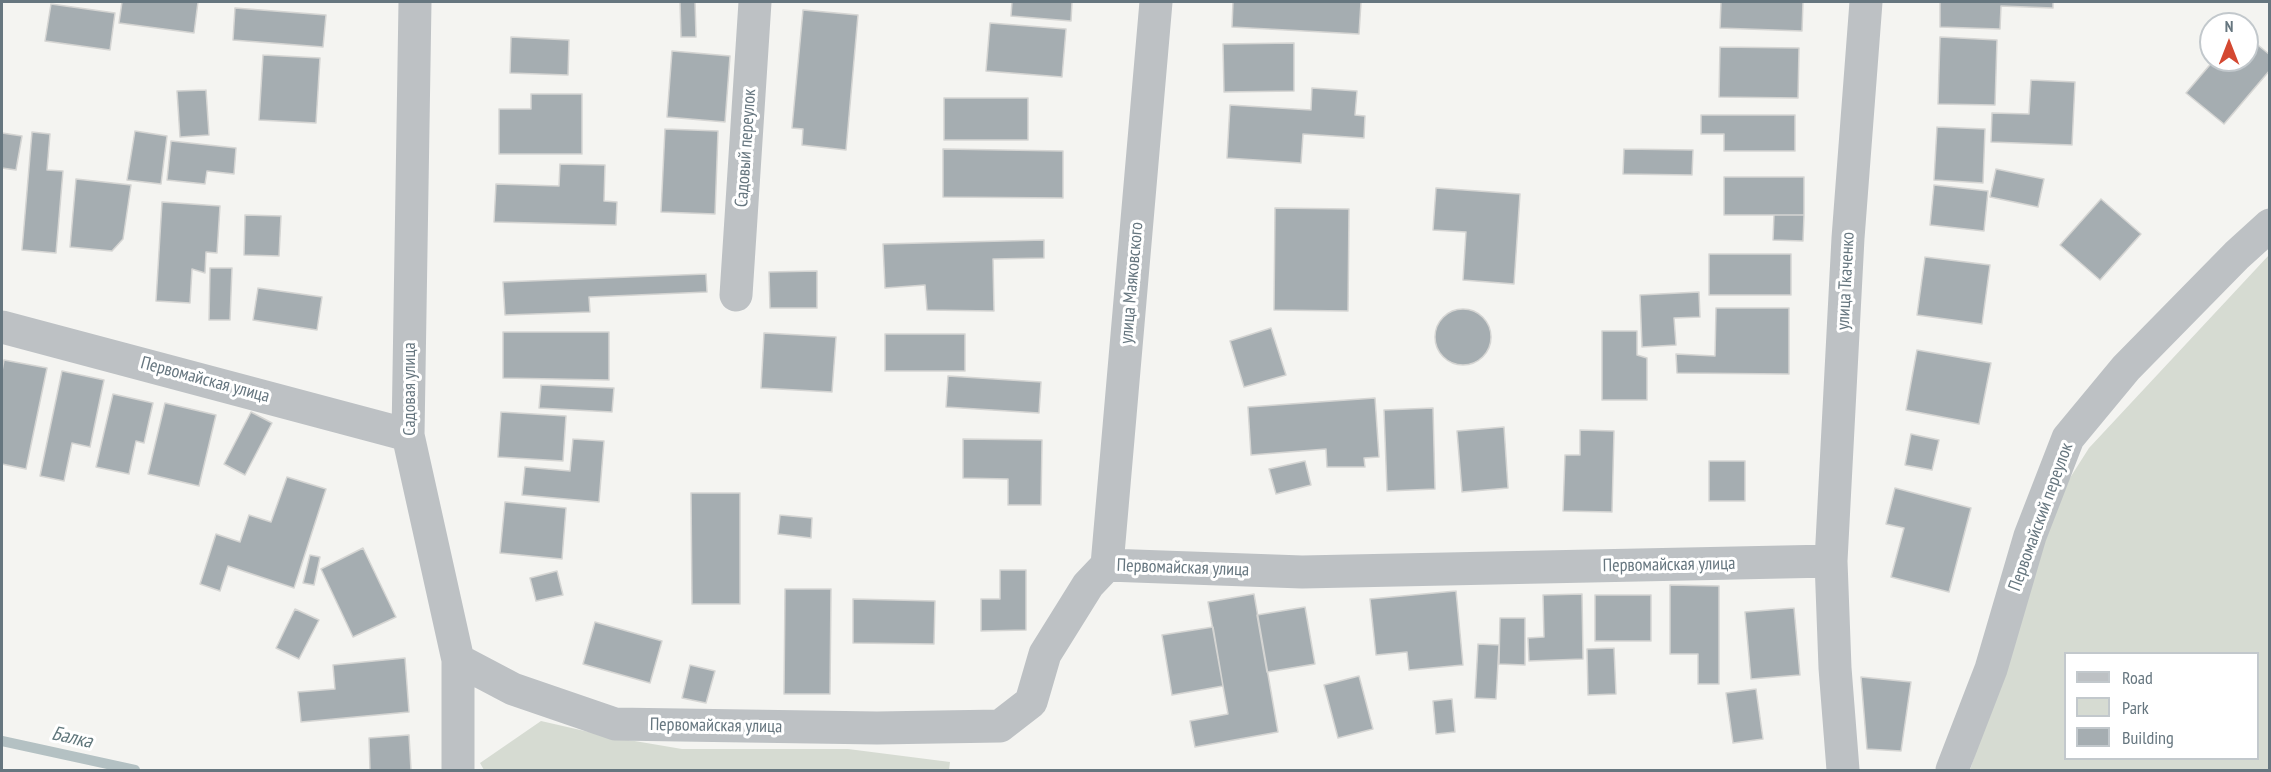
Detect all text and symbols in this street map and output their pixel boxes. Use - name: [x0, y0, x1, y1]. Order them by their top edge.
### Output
- north arrow: [2199, 12, 2259, 72]
- text: N: [2225, 16, 2233, 36]
- street label: Садовый переулок: [731, 88, 761, 208]
- street label: улица Маяковского: [1116, 221, 1148, 345]
- street label: улица Ткаченко: [1833, 231, 1859, 331]
- street label: Садовая улица: [399, 342, 421, 436]
- street label: Первомайская улица: [138, 352, 272, 408]
- street label: Первомайский переулок: [2004, 440, 2078, 594]
- street label: Первомайская улица: [1603, 553, 1735, 577]
- street label: Первомайская улица: [1116, 555, 1250, 581]
- legend: [2064, 652, 2259, 760]
- text: Road: [2122, 666, 2153, 689]
- text: Park: [2122, 696, 2149, 719]
- street label: Первомайская улица: [650, 714, 782, 738]
- water label: Балка: [49, 722, 95, 754]
- text: Building: [2122, 726, 2174, 749]

